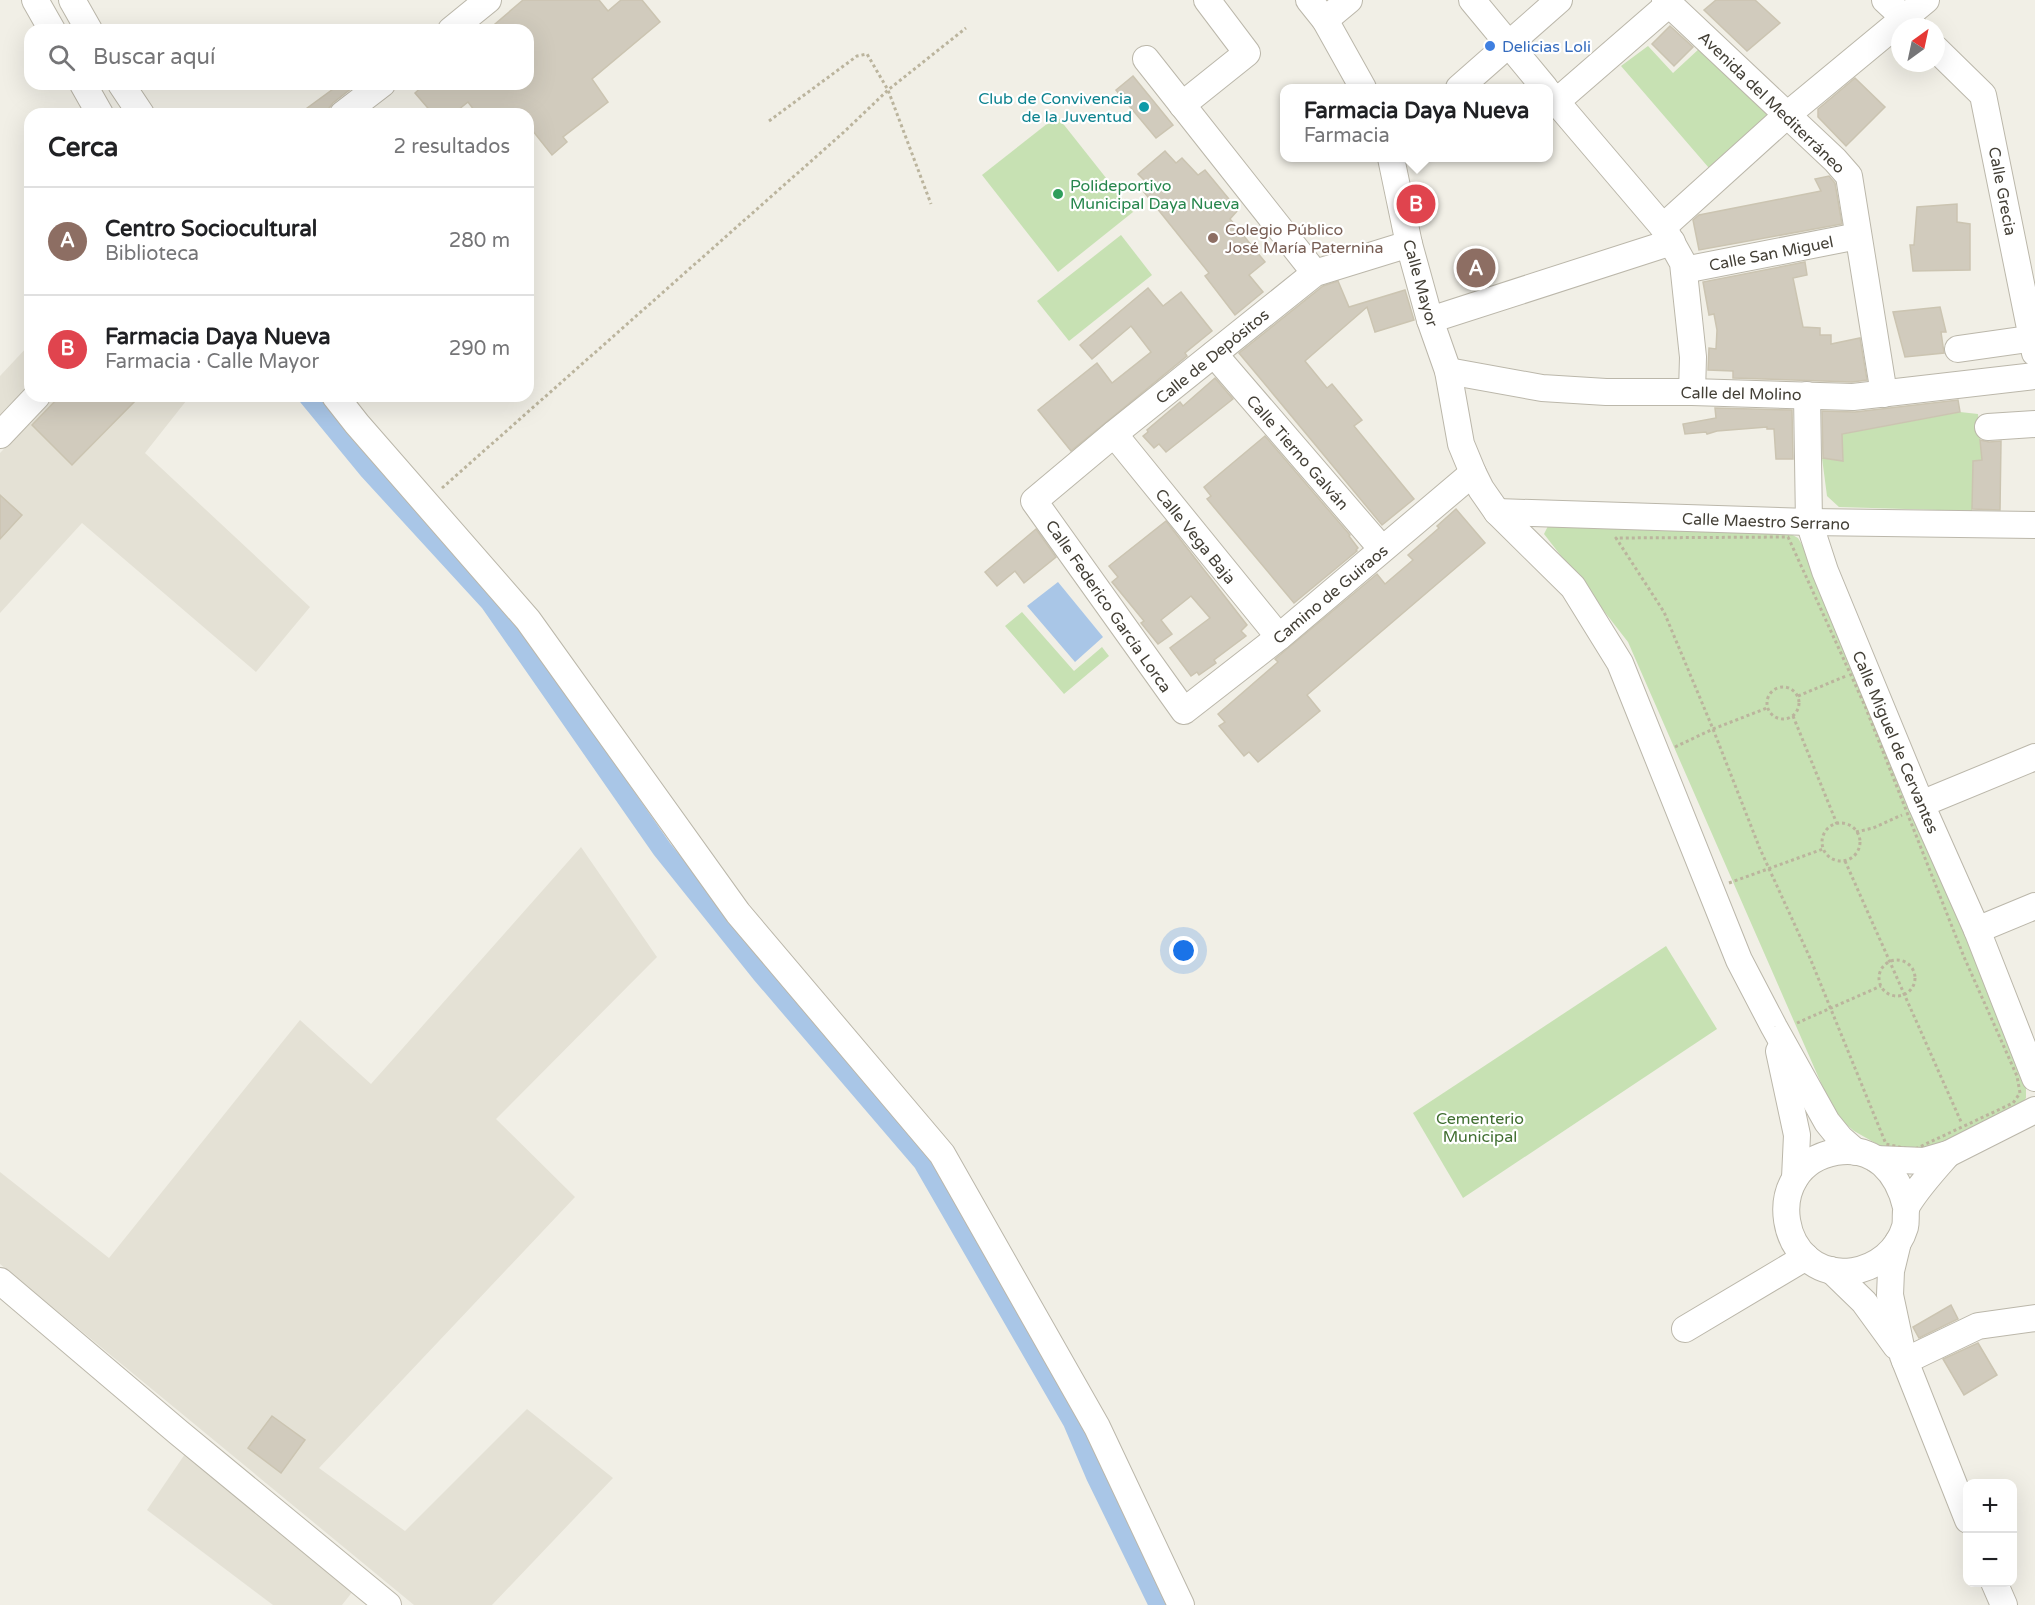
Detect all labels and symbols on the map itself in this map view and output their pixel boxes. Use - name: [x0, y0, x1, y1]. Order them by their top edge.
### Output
- north arrow: [1891, 18, 1945, 72]
- street label: Avenida del Mediterráneo: [1694, 27, 1849, 178]
- place label: Delicias Loli: [1502, 37, 1591, 57]
- marker: Delicias Loli: [1483, 39, 1497, 53]
- place label: Club de Convivencia de la Juventud: [978, 89, 1132, 127]
- marker: Club de Convivencia de la Juventud: [1137, 100, 1151, 114]
- street label: Calle Grecia: [1984, 145, 2020, 237]
- place label: Polideportivo Municipal Daya Nueva: [1070, 176, 1240, 214]
- pin: B: [1396, 182, 1436, 226]
- marker: Polideportivo Municipal Daya Nueva: [1051, 187, 1065, 201]
- place label: Colegio Público José María Paternina: [1225, 220, 1384, 258]
- marker: Colegio Público José María Paternina: [1206, 231, 1220, 245]
- street label: Calle San Miguel: [1707, 232, 1835, 276]
- street label: Calle Mayor: [1398, 237, 1442, 330]
- pin: A: [1456, 246, 1496, 290]
- street label: Calle de Depósitos: [1152, 305, 1273, 409]
- street label: Calle del Molino: [1680, 383, 1802, 405]
- street label: Calle Tierno Galván: [1242, 391, 1353, 514]
- street label: Calle Vega Baja: [1151, 485, 1240, 588]
- street label: Calle Maestro Serrano: [1682, 509, 1850, 535]
- street label: Calle Federico García Lorca: [1041, 516, 1175, 697]
- street label: Camino de Guiraos: [1269, 541, 1392, 649]
- street label: Calle Miguel de Cervantes: [1847, 648, 1943, 837]
- your location: [1169, 936, 1198, 965]
- park label: Cementerio Municipal: [1436, 1109, 1524, 1147]

